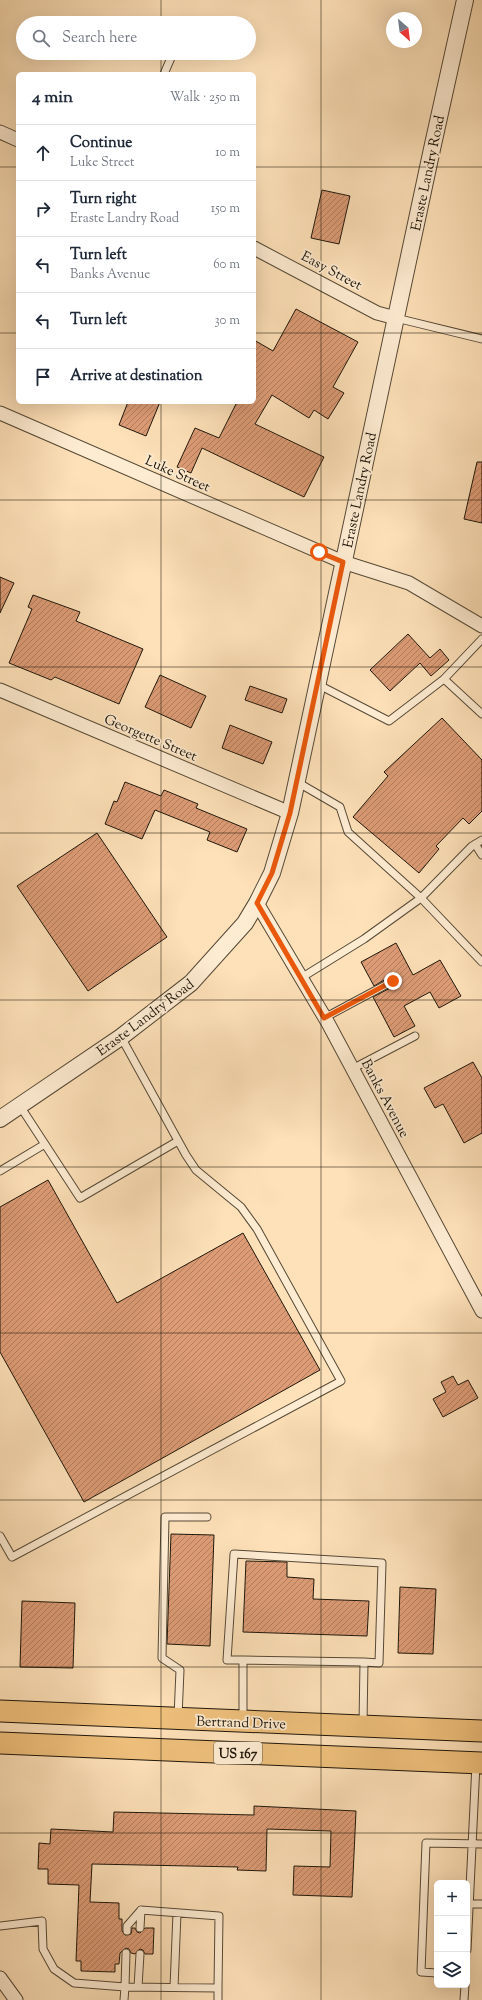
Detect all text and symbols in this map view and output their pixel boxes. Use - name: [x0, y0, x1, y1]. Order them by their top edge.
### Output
- north arrow: [386, 12, 422, 48]
- search box: [16, 16, 256, 60]
- icon: search: [30, 27, 52, 49]
- text: Search here: [62, 28, 137, 49]
- text: 4 min: [32, 86, 73, 110]
- text: Walk · 250 m: [170, 89, 240, 107]
- street label: Eraste Landry Road: [407, 114, 451, 233]
- text: Continue: [70, 133, 132, 154]
- icon: ahead: [32, 142, 54, 164]
- text: 10 m: [215, 144, 240, 162]
- text: Luke Street: [70, 154, 135, 172]
- text: Turn right: [70, 189, 136, 210]
- icon: right: [32, 198, 54, 220]
- text: 150 m: [211, 200, 240, 218]
- text: Eraste Landry Road: [70, 210, 179, 228]
- text: Turn left: [70, 245, 127, 266]
- street label: Easy Street: [297, 247, 365, 296]
- icon: left: [32, 254, 54, 276]
- text: 60 m: [213, 256, 240, 274]
- text: Banks Avenue: [70, 266, 150, 284]
- icon: left: [32, 310, 54, 332]
- text: Turn left: [70, 310, 127, 331]
- text: 30 m: [214, 312, 240, 330]
- icon: arrive: [32, 366, 54, 388]
- text: Arrive at destination: [70, 366, 203, 387]
- street label: Eraste Landry Road: [339, 431, 383, 550]
- street label: Luke Street: [141, 452, 213, 498]
- route start: [310, 543, 328, 561]
- street label: Georgette Street: [101, 710, 200, 768]
- route end: [384, 972, 402, 990]
- street label: Eraste Landry Road: [93, 975, 199, 1062]
- street label: Banks Avenue: [355, 1056, 413, 1142]
- street label: Bertrand Drive: [196, 1712, 286, 1736]
- road number: US 167: [214, 1742, 262, 1764]
- map controls: [434, 1880, 470, 1988]
- button: +: [434, 1880, 470, 1916]
- button: −: [434, 1916, 470, 1952]
- button: layers: [434, 1952, 470, 1988]

